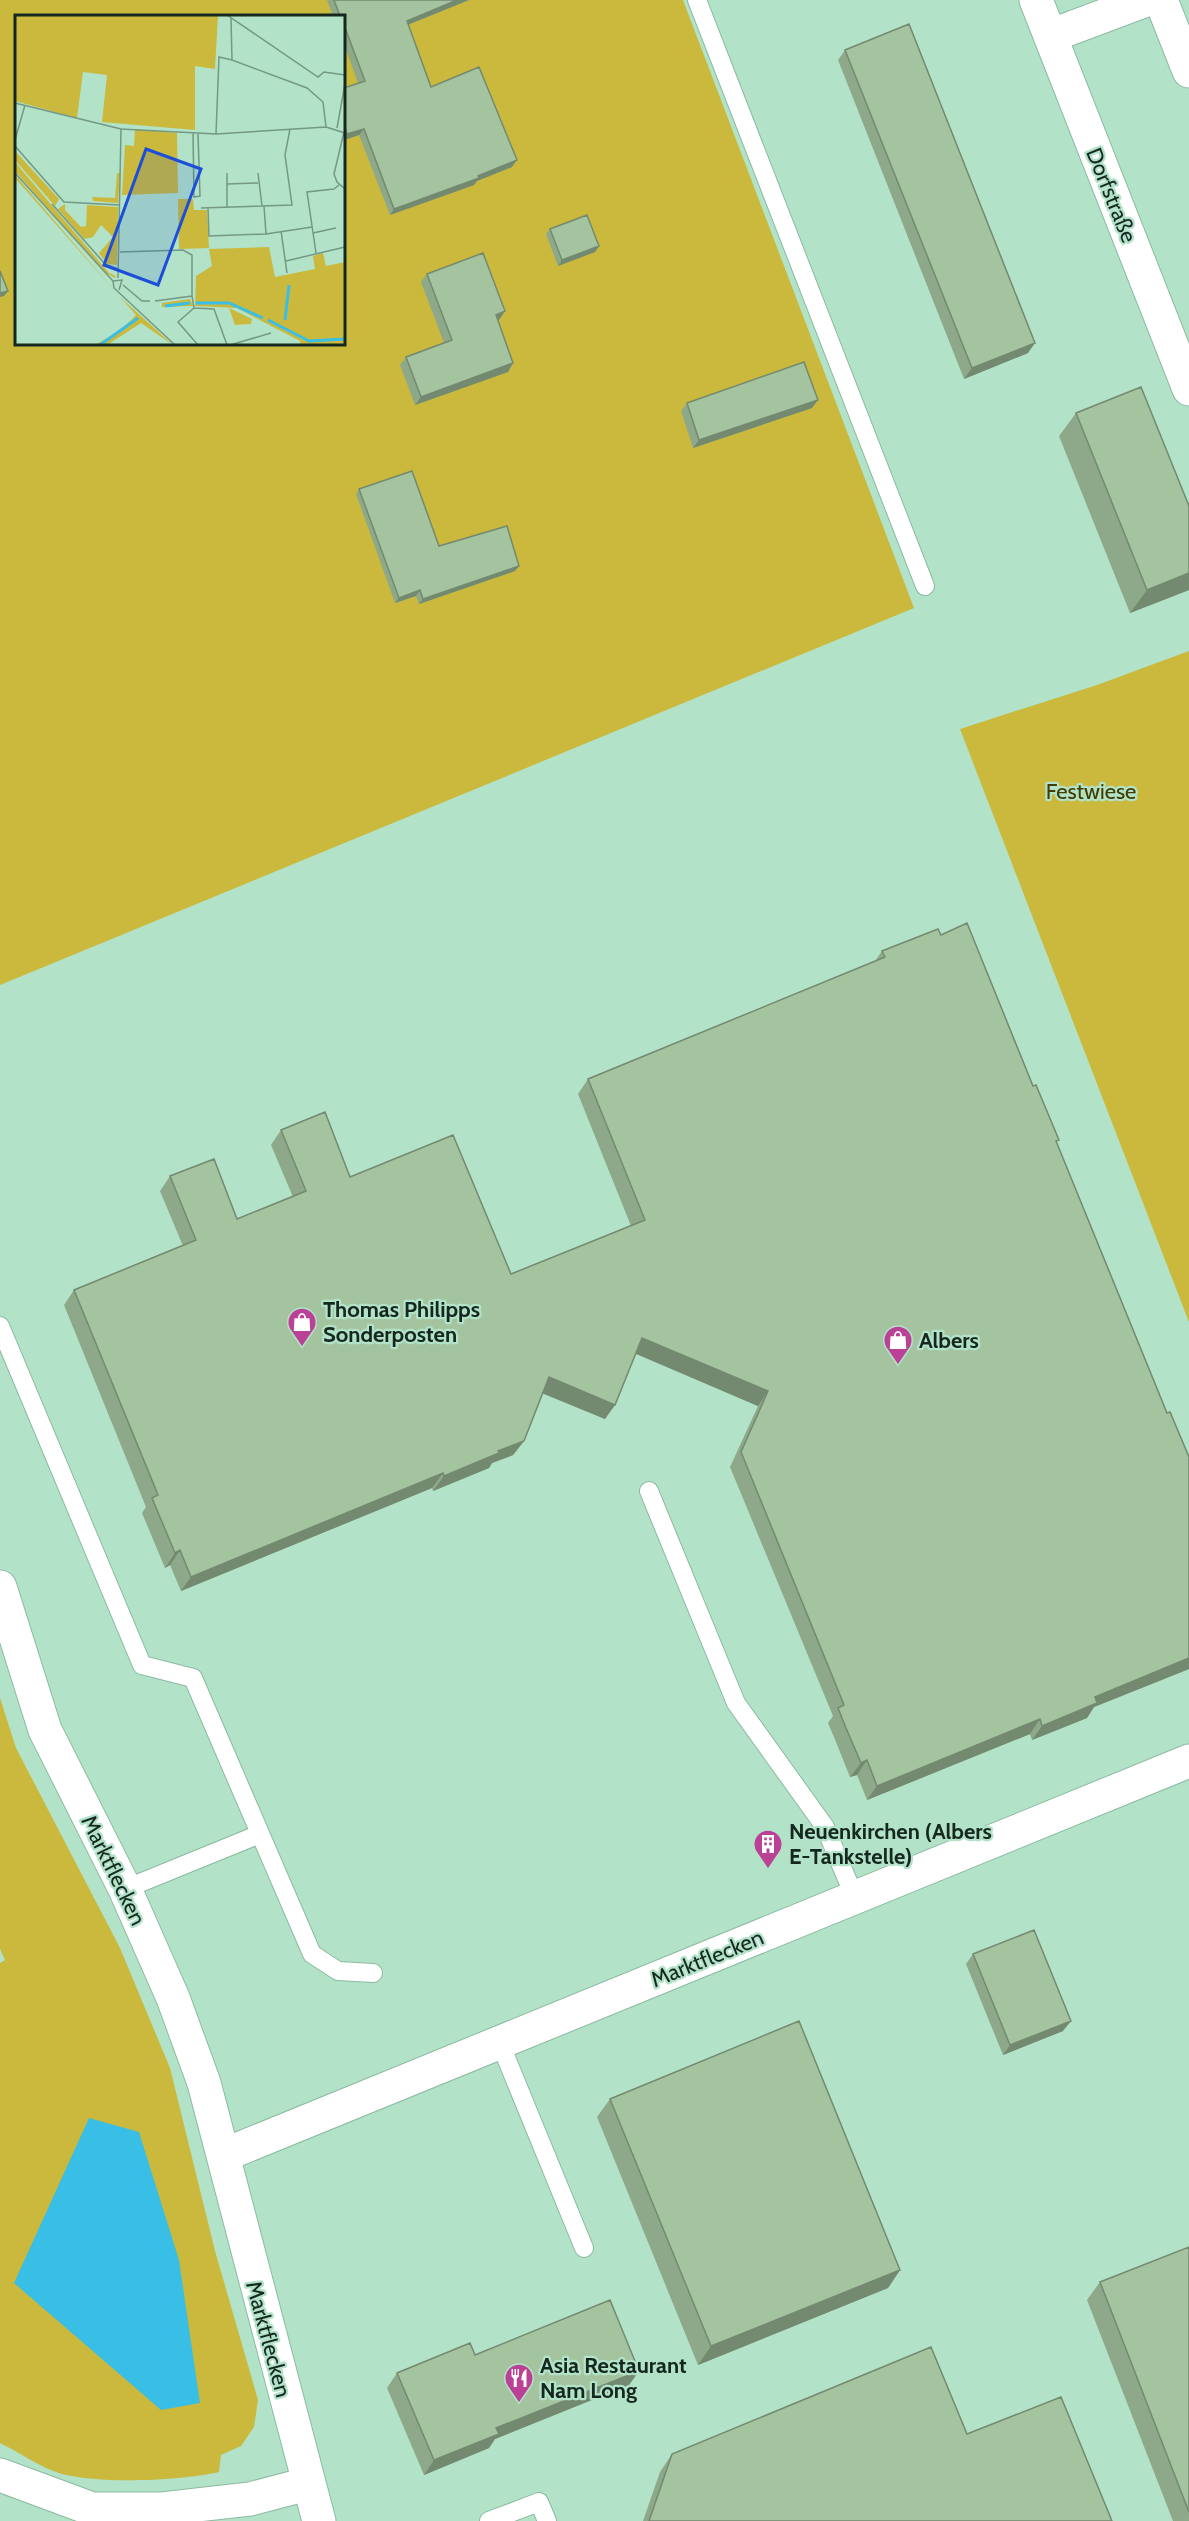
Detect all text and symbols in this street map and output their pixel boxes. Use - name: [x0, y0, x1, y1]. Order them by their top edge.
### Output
- inset map: [15, 15, 345, 345]
- street label: Dorfstraße: [1080, 144, 1143, 247]
- park label: Festwiese: [1046, 778, 1136, 805]
- place label: Thomas Philipps Sonderposten: [323, 1296, 480, 1348]
- shop icon: Thomas Philipps Sonderposten: [286, 1306, 318, 1348]
- shop icon: Albers: [882, 1324, 914, 1366]
- place label: Albers: [919, 1327, 979, 1354]
- street label: Marktflecken: [75, 1811, 152, 1930]
- place label: Neuenkirchen (Albers E-Tankstelle): [789, 1818, 992, 1870]
- building icon: Neuenkirchen (Albers E-Tankstelle): [752, 1828, 784, 1870]
- street label: Marktflecken: [647, 1924, 767, 1993]
- street label: Marktflecken: [240, 2278, 297, 2400]
- place label: Asia Restaurant Nam Long: [540, 2352, 687, 2404]
- restaurant icon: Asia Restaurant Nam Long: [503, 2362, 535, 2404]

